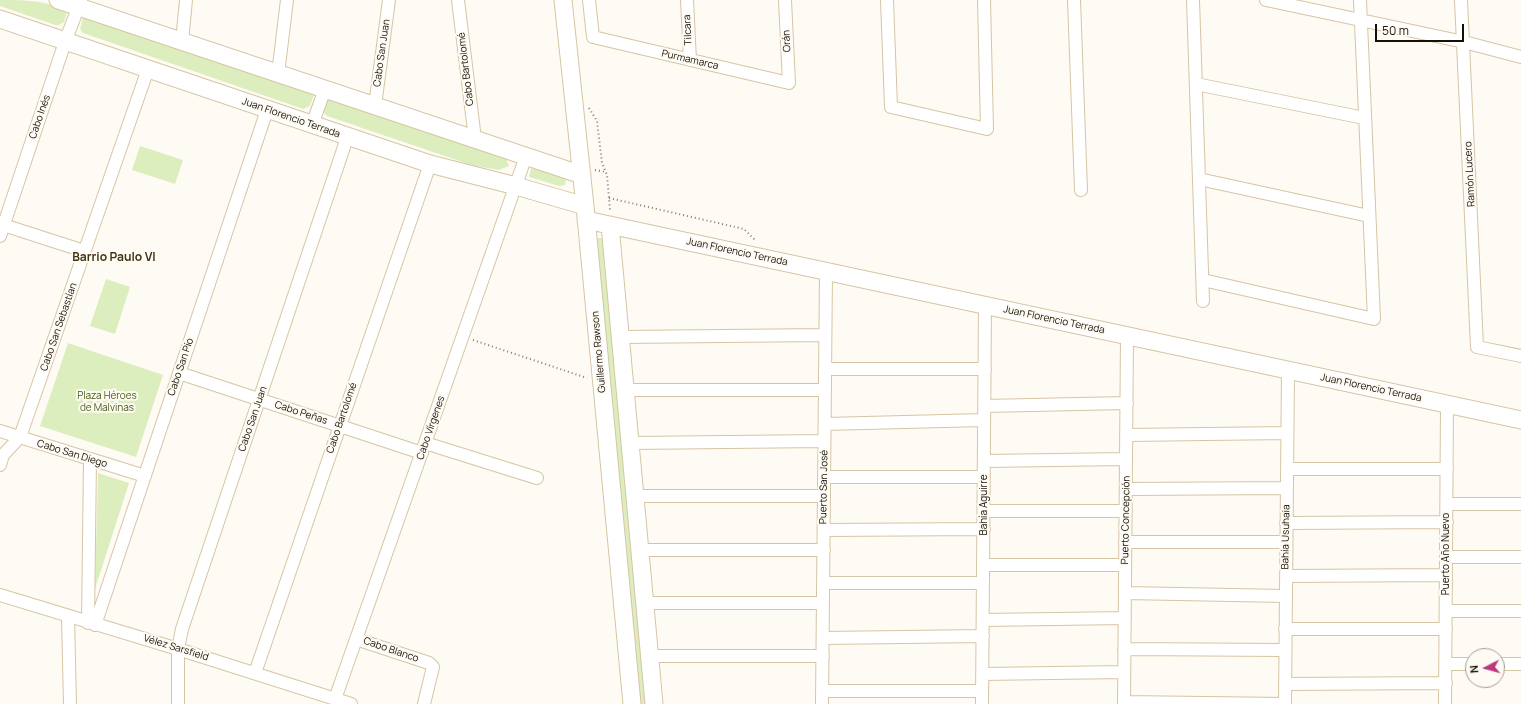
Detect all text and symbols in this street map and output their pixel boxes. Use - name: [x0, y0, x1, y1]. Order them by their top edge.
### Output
- street label: Tilcara: [681, 14, 695, 46]
- scale bar: [1377, 16, 1466, 42]
- street label: Cabo San Juan: [371, 18, 393, 88]
- text: 50 m: [1382, 22, 1409, 39]
- street label: Orán: [781, 30, 793, 52]
- street label: Cabo Bartolomé: [456, 31, 476, 107]
- street label: Purmamarca: [660, 48, 720, 72]
- street label: Cabo Inés: [27, 93, 53, 141]
- street label: Juan Florencio Terrada: [240, 96, 342, 140]
- street label: Ramón Lucero: [1462, 141, 1478, 207]
- street label: Juan Florencio Terrada: [685, 235, 789, 269]
- district label: Barrio Paulo VI: [72, 251, 156, 265]
- street label: Cabo San Sebastían: [38, 281, 80, 373]
- street label: Juan Florencio Terrada: [1002, 303, 1106, 337]
- street label: Guillermo Rawson: [589, 311, 609, 393]
- street label: Cabo San Pío: [165, 336, 197, 398]
- street label: Juan Florencio Terrada: [1319, 371, 1423, 405]
- street label: Cabo Bartolomé: [324, 381, 360, 455]
- street label: Cabo San Juan: [236, 385, 270, 453]
- park label: Plaza Héroes de Malvinas: [77, 390, 137, 414]
- street label: Cabo Vírgenes: [414, 394, 448, 462]
- street label: Cabo Peñas: [273, 399, 329, 427]
- street label: Cabo San Diego: [35, 438, 109, 470]
- street label: Puerto San José: [817, 450, 831, 524]
- street label: Bahía Aguirre: [978, 475, 990, 535]
- street label: Puerto Concepción: [1119, 476, 1133, 564]
- street label: Bahía Usuhaia: [1279, 504, 1293, 570]
- street label: Puerto Año Nuevo: [1440, 513, 1452, 595]
- street label: Vélez Sarsfield: [142, 632, 210, 664]
- street label: Cabo Blanco: [362, 635, 420, 665]
- north arrow: [1465, 648, 1505, 688]
- text: N: [1466, 664, 1481, 674]

